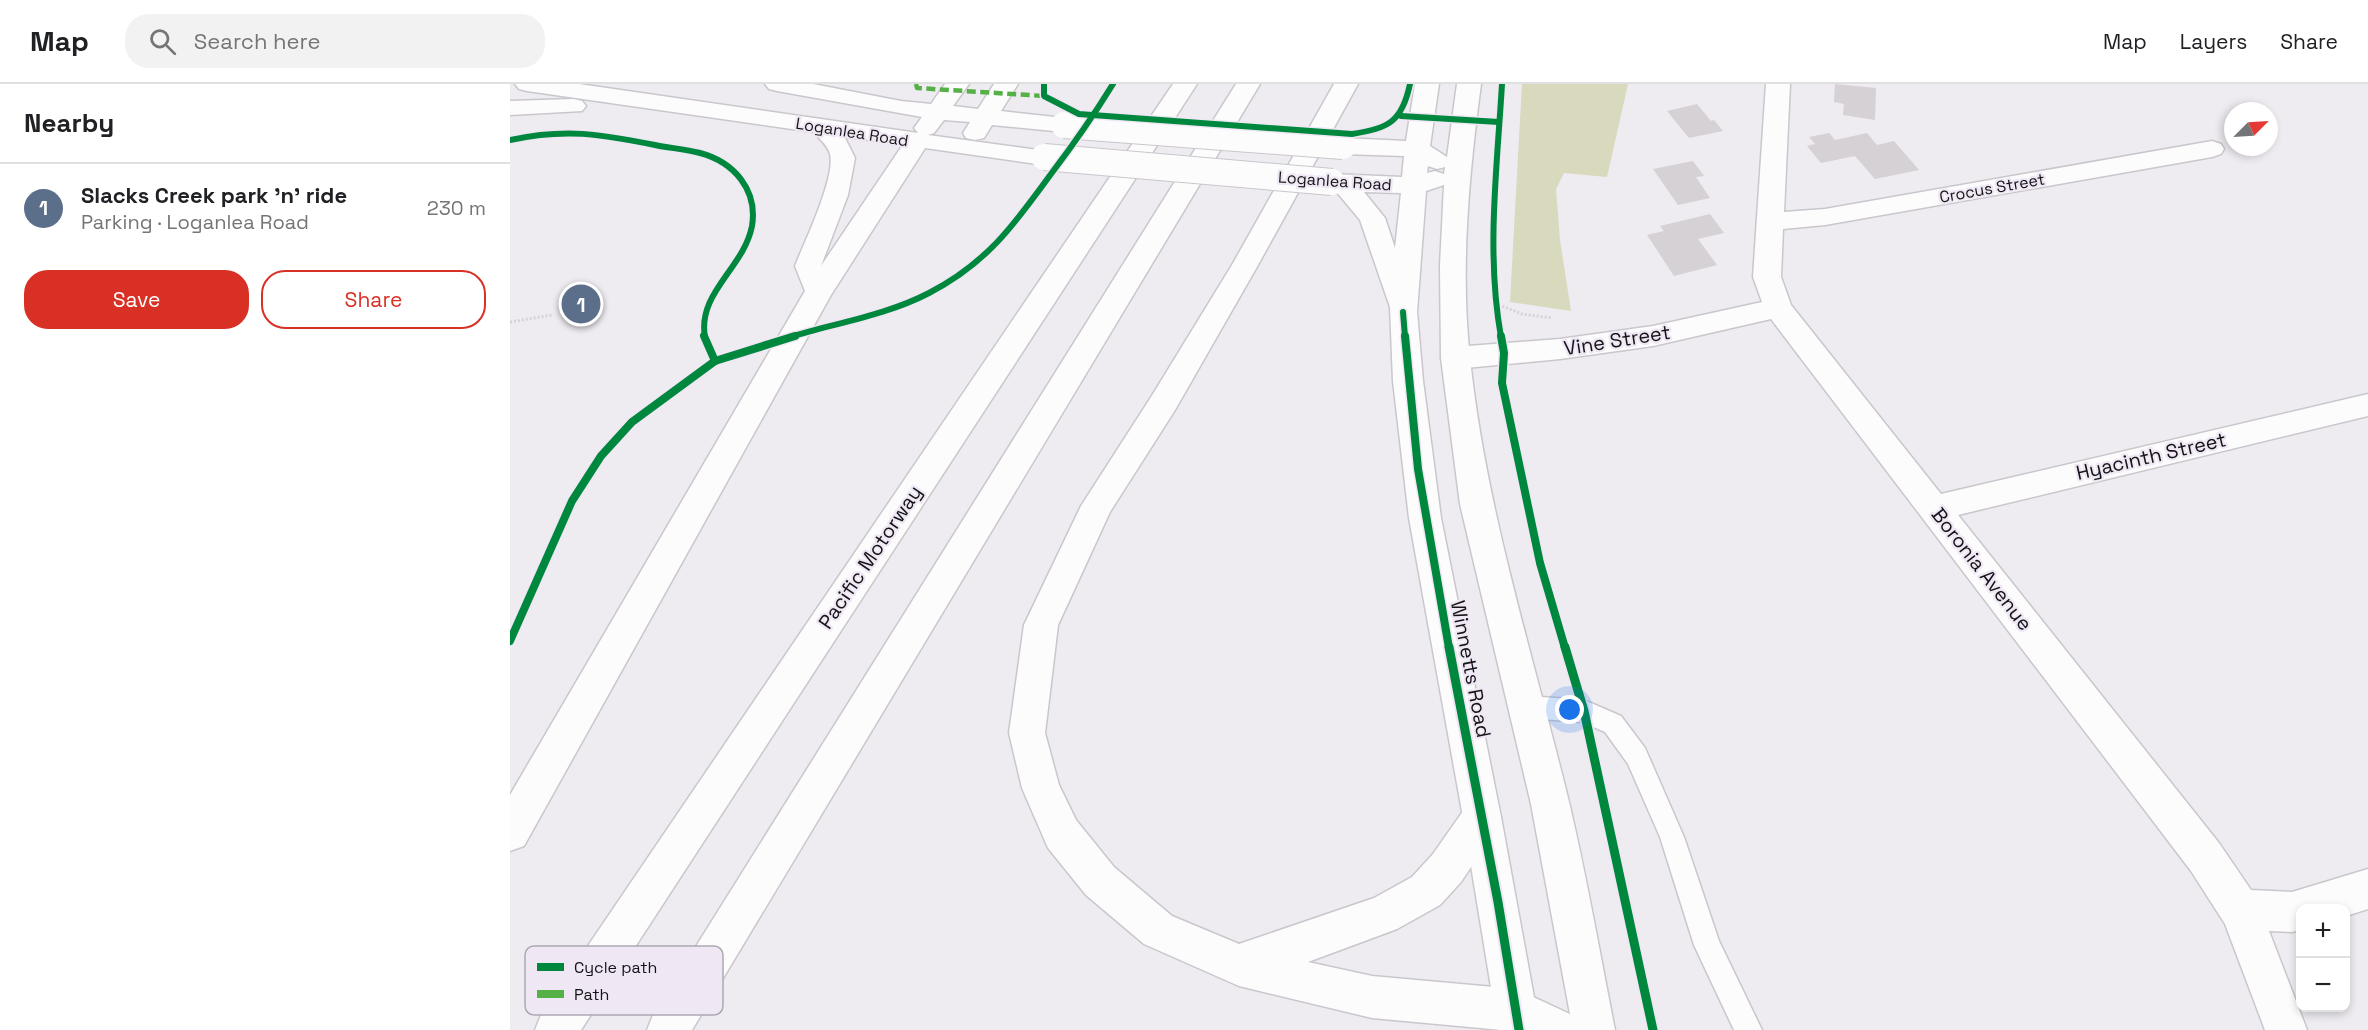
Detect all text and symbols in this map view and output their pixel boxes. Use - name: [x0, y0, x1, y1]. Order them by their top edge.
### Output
- search box: [125, 14, 545, 68]
- text: Map: [30, 23, 89, 59]
- icon: search: [146, 25, 179, 58]
- text: Search here: [194, 27, 321, 55]
- text: Map: [2103, 28, 2147, 55]
- text: Layers: [2180, 28, 2247, 55]
- text: Share: [2280, 28, 2338, 55]
- north arrow: [2224, 102, 2278, 156]
- text: Nearby: [24, 106, 114, 140]
- street label: Loganlea Road: [794, 113, 910, 151]
- street label: Loganlea Road: [1277, 167, 1393, 195]
- street label: Crocus Street: [1938, 168, 2046, 208]
- text: Slacks Creek park 'n' ride: [81, 181, 347, 209]
- text: 1: [39, 195, 48, 221]
- text: 230 m: [427, 195, 486, 221]
- text: Parking · Loganlea Road: [81, 209, 309, 235]
- button: Save: [24, 270, 249, 329]
- button: Share: [261, 270, 486, 329]
- pin: 1: [562, 282, 600, 326]
- street label: Vine Street: [1562, 319, 1672, 361]
- street label: Hyacinth Street: [2073, 426, 2229, 486]
- street label: Pacific Motorway: [812, 480, 928, 634]
- street label: Boronia Avenue: [1926, 502, 2038, 636]
- street label: Winnetts Road: [1445, 598, 1497, 740]
- your location: [1555, 695, 1584, 724]
- map controls: [2296, 904, 2350, 1012]
- button: +: [2296, 904, 2350, 958]
- legend: [525, 946, 723, 1015]
- text: Cycle path: [574, 957, 657, 978]
- button: −: [2296, 958, 2350, 1012]
- text: Path: [574, 984, 609, 1005]

